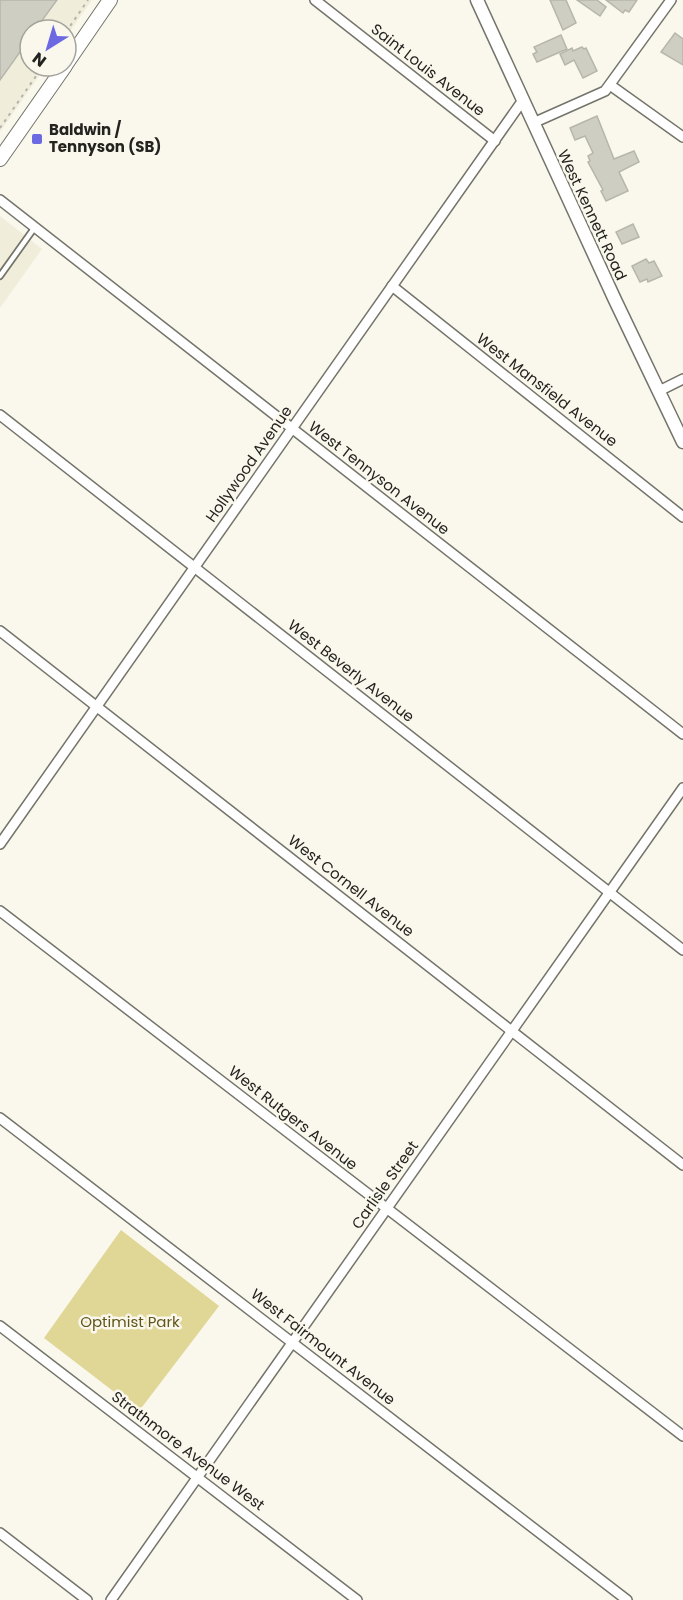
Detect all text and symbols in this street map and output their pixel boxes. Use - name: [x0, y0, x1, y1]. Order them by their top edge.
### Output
- north arrow: [18, 18, 78, 78]
- street label: Saint Louis Avenue: [367, 18, 490, 121]
- text: N: [28, 47, 51, 72]
- place label: Baldwin / Tennyson (SB): [49, 119, 161, 157]
- marker: Baldwin / Tennyson (SB): [30, 132, 44, 146]
- street label: West Kennett Road: [553, 146, 632, 284]
- street label: West Mansfield Avenue: [472, 328, 622, 451]
- street label: Hollywood Avenue: [200, 401, 297, 526]
- street label: West Tennyson Avenue: [304, 416, 454, 539]
- street label: West Beverly Avenue: [284, 614, 419, 727]
- street label: West Cornell Avenue: [284, 830, 419, 941]
- street label: West Rutgers Avenue: [224, 1061, 362, 1175]
- street label: Carlisle Street: [346, 1136, 423, 1233]
- street label: West Fairmount Avenue: [247, 1283, 400, 1410]
- park label: Optimist Park: [80, 1311, 180, 1332]
- street label: Strathmore Avenue West: [107, 1386, 269, 1515]

